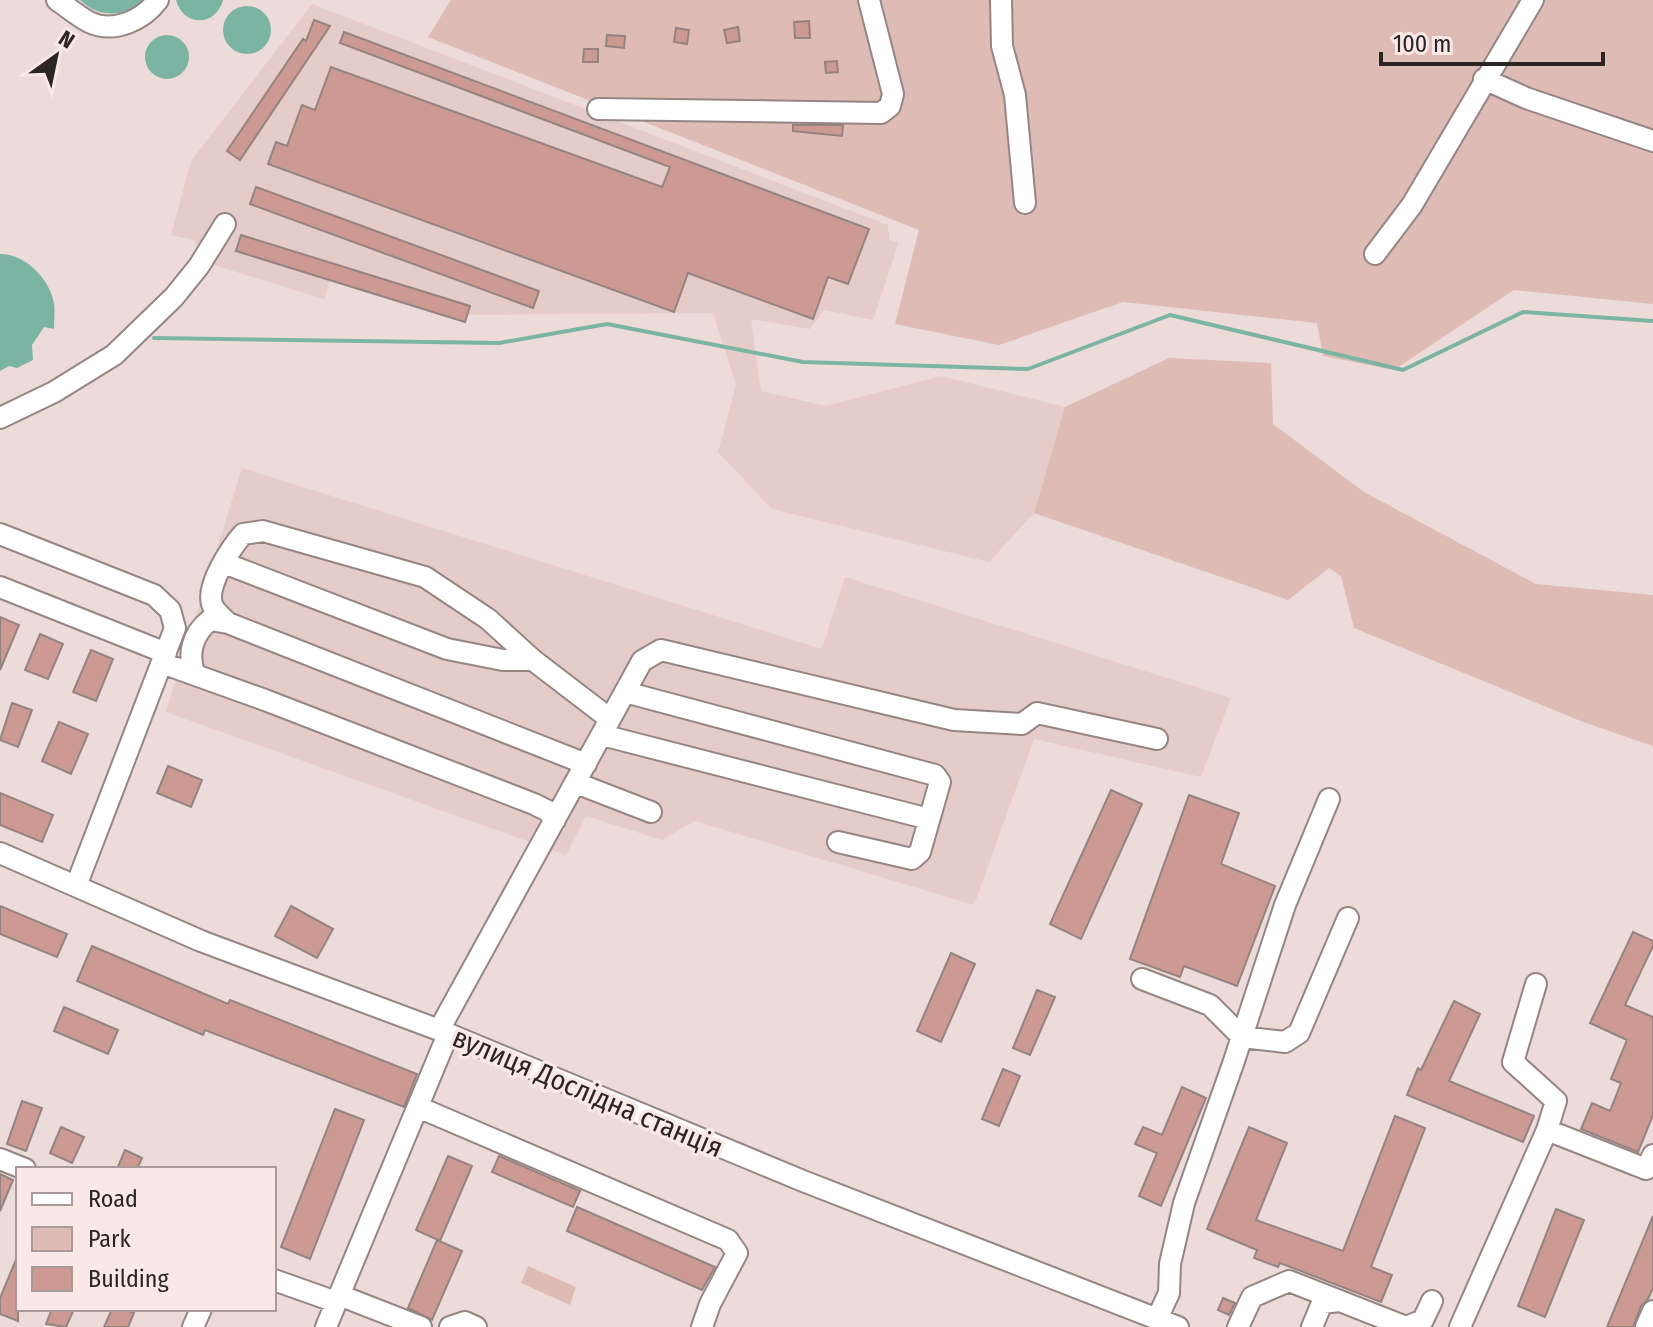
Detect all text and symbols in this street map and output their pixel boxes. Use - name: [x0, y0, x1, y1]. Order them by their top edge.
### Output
- north arrow: [16, 16, 96, 96]
- scale bar: [1381, 16, 1603, 66]
- text: N: [54, 25, 80, 55]
- text: 100 m: [1393, 30, 1451, 58]
- street label: вулиця Дослідна станція: [448, 1021, 728, 1164]
- legend: [16, 1167, 276, 1311]
- text: Road: [88, 1185, 138, 1213]
- text: Park: [88, 1225, 131, 1253]
- text: Building: [88, 1265, 170, 1293]

